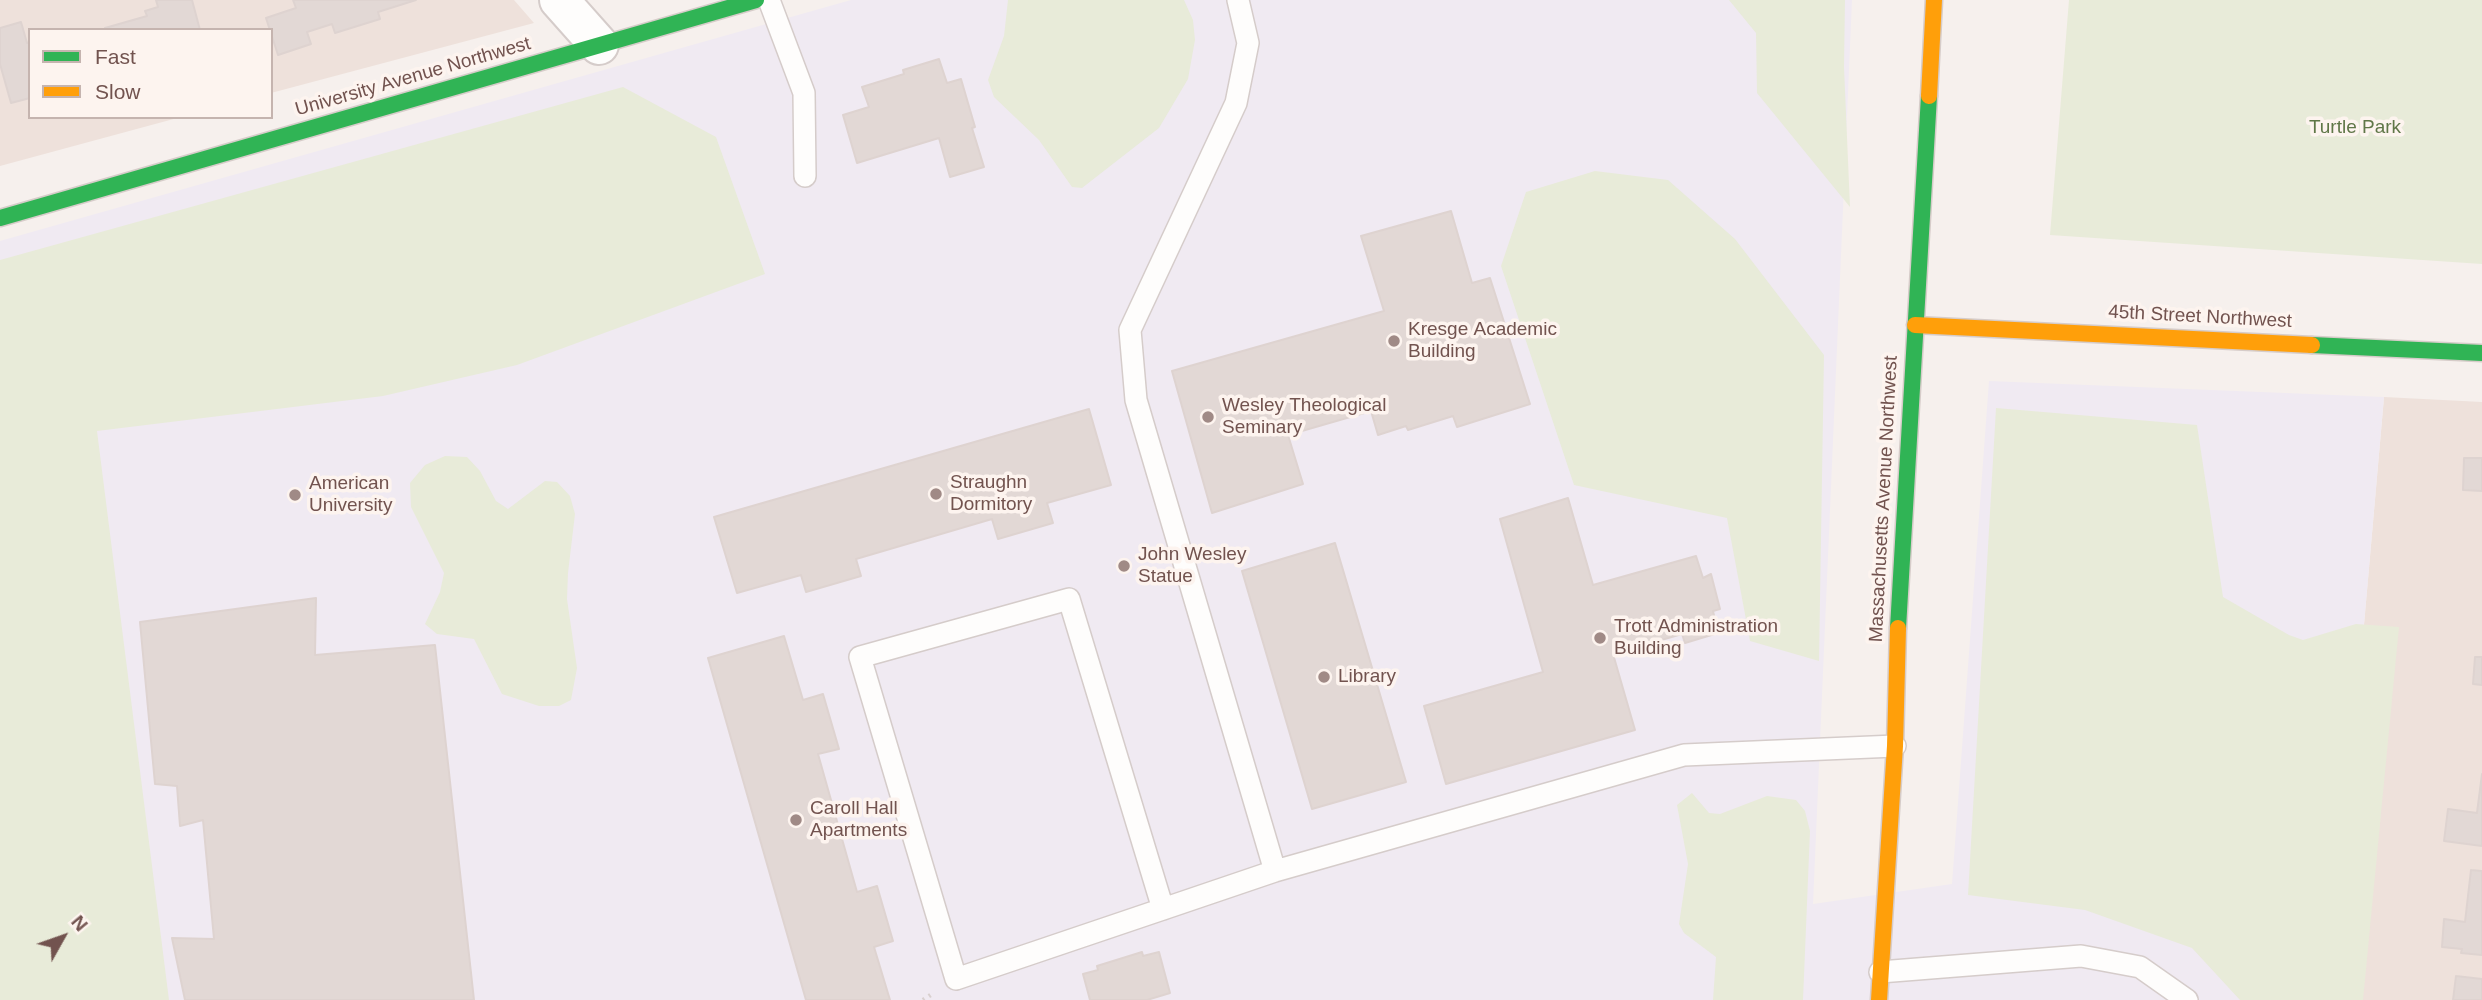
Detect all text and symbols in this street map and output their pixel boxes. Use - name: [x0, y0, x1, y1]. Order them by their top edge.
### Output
- legend: [28, 28, 273, 119]
- street label: University Avenue Northwest: [293, 32, 533, 122]
- text: Fast: [95, 45, 136, 68]
- text: Slow: [95, 80, 141, 103]
- park label: Turtle Park: [2309, 117, 2401, 139]
- street label: 45th Street Northwest: [2108, 301, 2292, 333]
- place label: Kresge Academic Building: [1408, 319, 1557, 363]
- marker: Kresge Academic Building: [1386, 333, 1402, 349]
- street label: Massachusetts Avenue Northwest: [1865, 355, 1903, 643]
- place label: Wesley Theological Seminary: [1222, 395, 1386, 439]
- marker: Wesley Theological Seminary: [1200, 409, 1216, 425]
- place label: Straughn Dormitory: [950, 472, 1032, 516]
- place label: American University: [309, 473, 392, 517]
- marker: Straughn Dormitory: [928, 486, 944, 502]
- marker: American University: [287, 487, 303, 503]
- place label: John Wesley Statue: [1138, 544, 1246, 588]
- marker: John Wesley Statue: [1116, 558, 1132, 574]
- place label: Trott Administration Building: [1614, 616, 1778, 660]
- marker: Trott Administration Building: [1592, 630, 1608, 646]
- place label: Library: [1338, 666, 1396, 688]
- marker: Library: [1316, 669, 1332, 685]
- place label: Caroll Hall Apartments: [810, 798, 907, 842]
- marker: Caroll Hall Apartments: [788, 812, 804, 828]
- north arrow: [28, 902, 98, 972]
- text: N: [67, 911, 92, 935]

